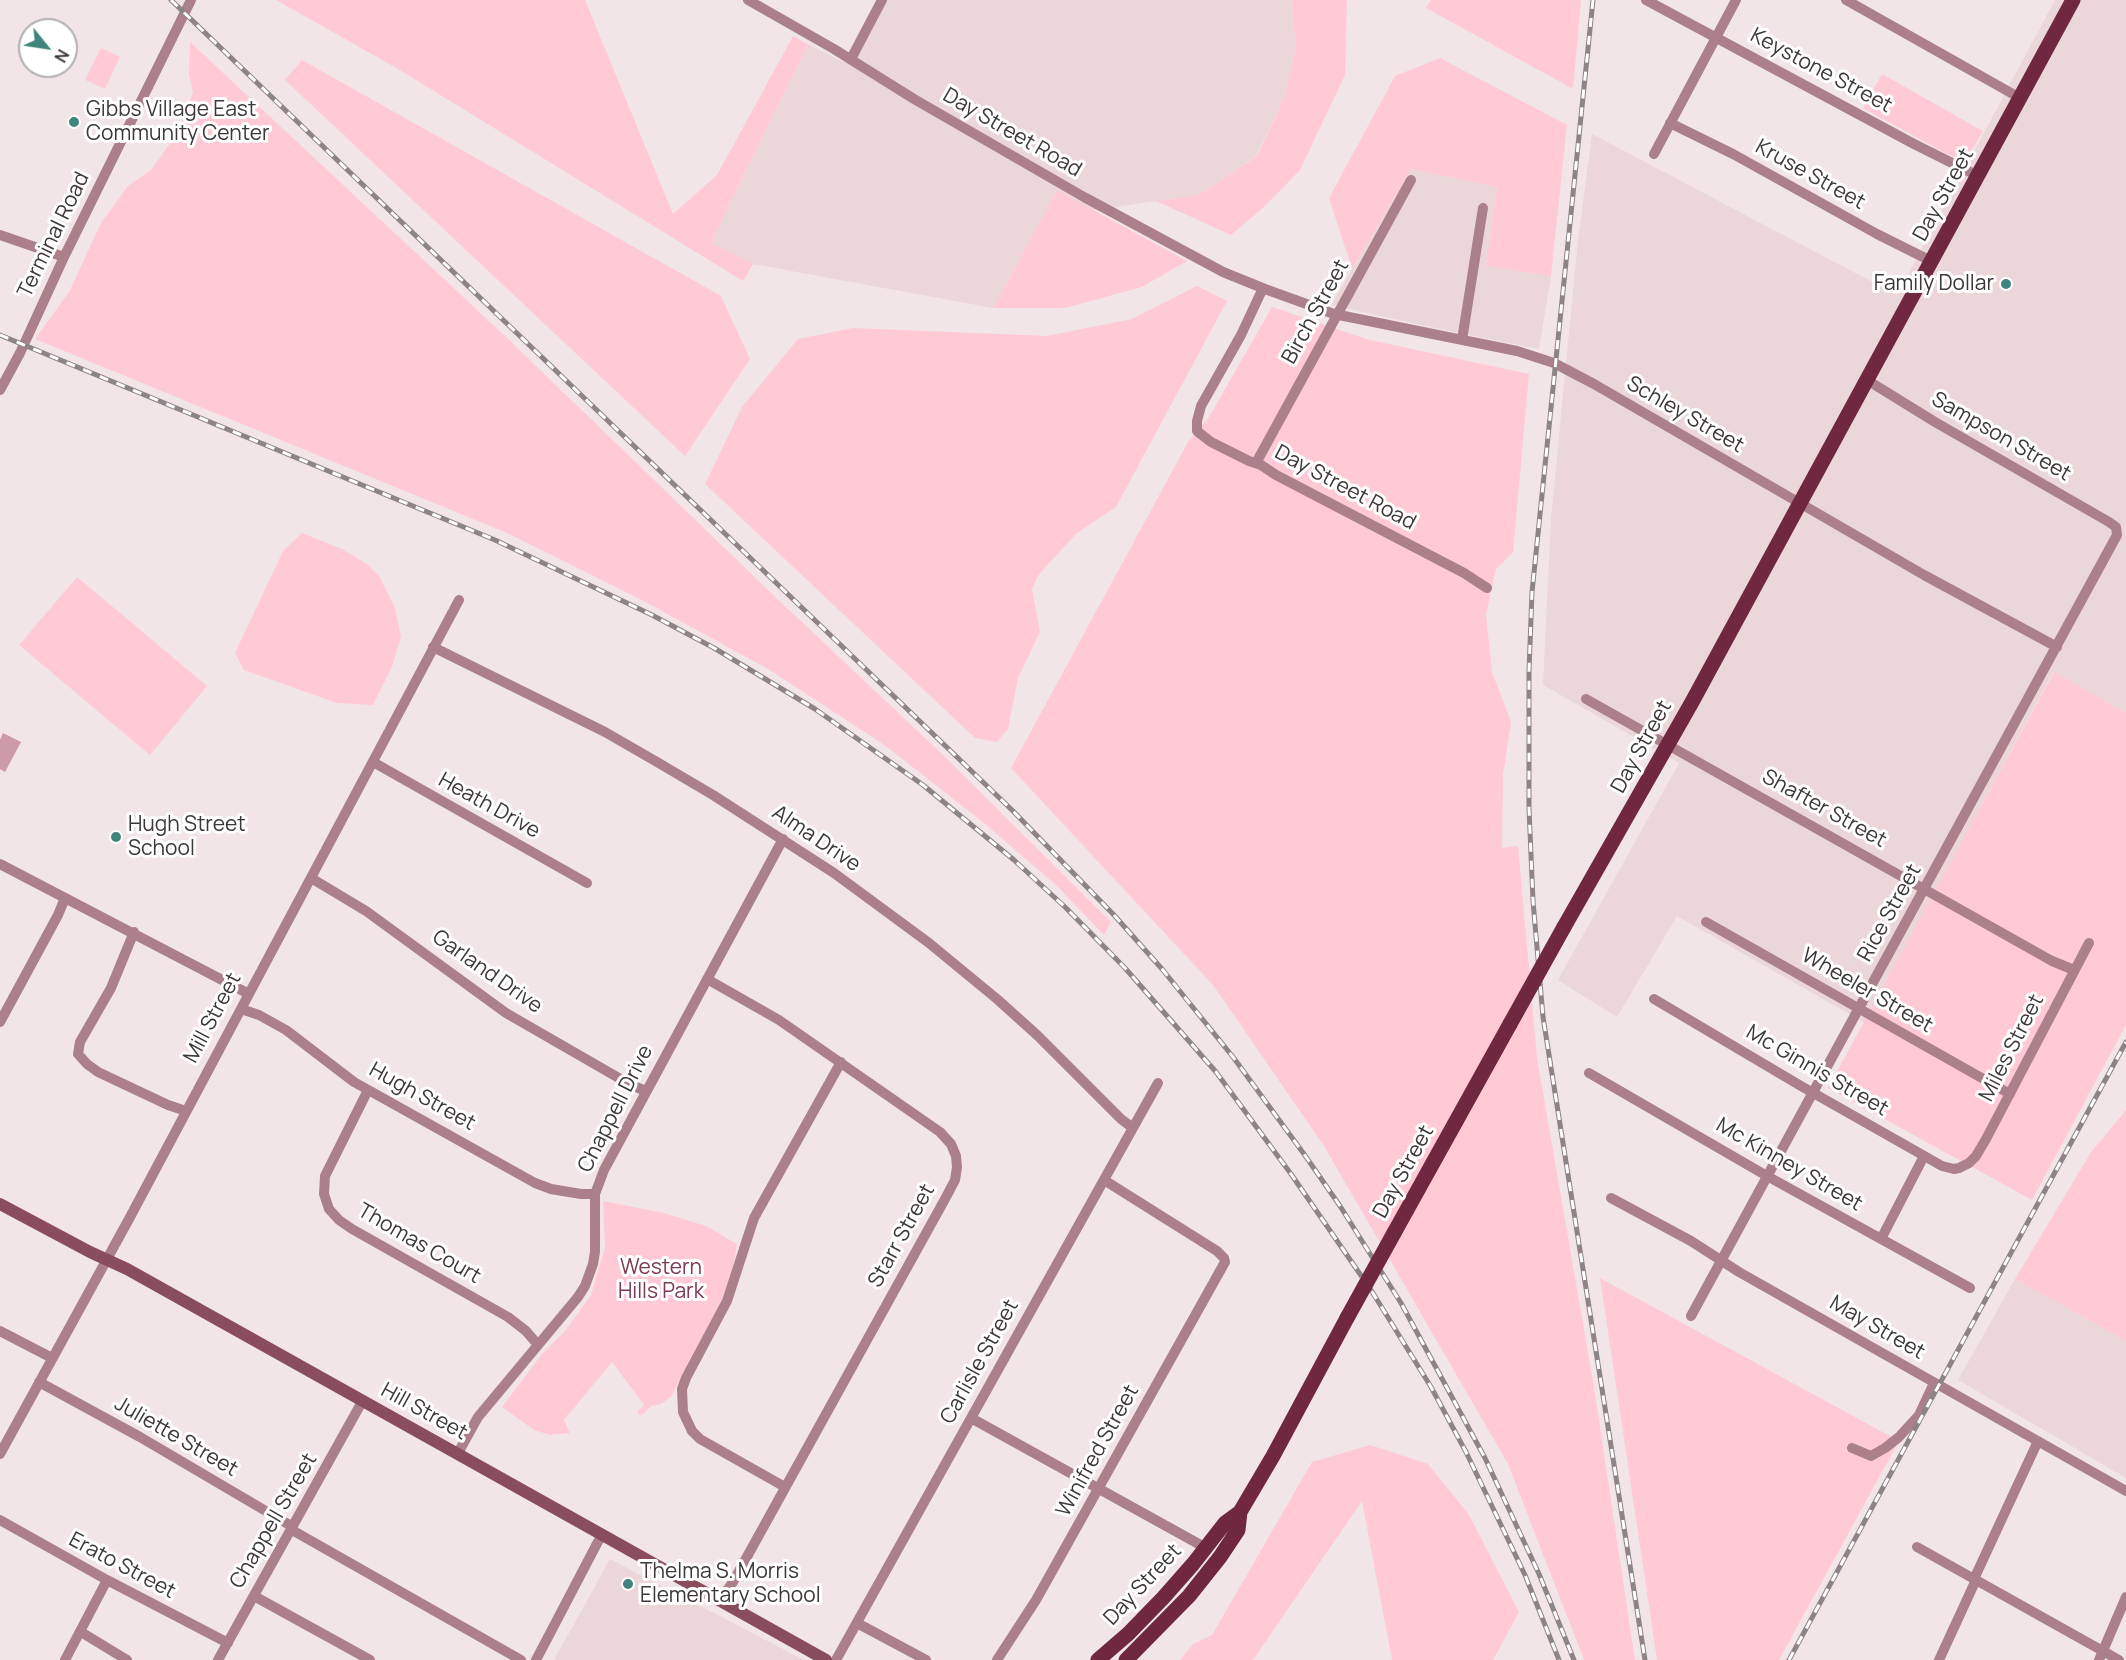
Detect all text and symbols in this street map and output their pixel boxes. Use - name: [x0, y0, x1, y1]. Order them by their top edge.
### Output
- north arrow: [18, 18, 78, 78]
- street label: Keystone Street: [1746, 23, 1896, 119]
- text: N: [49, 46, 74, 66]
- street label: Day Street Road: [938, 83, 1086, 183]
- place label: Gibbs Village East Community Center: [86, 97, 270, 147]
- marker: Gibbs Village East Community Center: [67, 115, 81, 129]
- street label: Kruse Street: [1751, 134, 1869, 216]
- street label: Day Street: [1908, 144, 1980, 246]
- street label: Terminal Road: [13, 168, 95, 302]
- street label: Birch Street: [1277, 256, 1355, 368]
- place label: Family Dollar: [1874, 271, 1994, 297]
- marker: Family Dollar: [1999, 277, 2013, 291]
- street label: Schley Street: [1622, 371, 1748, 459]
- street label: Sampson Street: [1927, 387, 2075, 487]
- street label: Day Street Road: [1270, 440, 1420, 536]
- street label: Day Street: [1606, 696, 1678, 798]
- street label: Shafter Street: [1757, 764, 1891, 854]
- street label: Heath Drive: [434, 768, 544, 844]
- street label: Alma Drive: [767, 800, 865, 878]
- place label: Hugh Street School: [128, 812, 246, 862]
- marker: Hugh Street School: [109, 830, 123, 844]
- street label: Rice Street: [1853, 860, 1927, 966]
- street label: Garland Drive: [427, 925, 547, 1019]
- street label: Wheeler Street: [1797, 943, 1937, 1039]
- street label: Mill Street: [179, 969, 247, 1067]
- street label: Miles Street: [1974, 990, 2050, 1106]
- street label: Mc Ginnis Street: [1741, 1020, 1893, 1122]
- street label: Chappell Drive: [573, 1041, 659, 1177]
- street label: Hugh Street: [364, 1057, 480, 1137]
- street label: Mc Kinney Street: [1711, 1113, 1867, 1217]
- street label: Day Street: [1368, 1121, 1440, 1223]
- street label: Starr Street: [863, 1180, 941, 1292]
- street label: Thomas Court: [353, 1199, 485, 1289]
- park label: Western Hills Park: [618, 1255, 704, 1305]
- street label: May Street: [1825, 1291, 1929, 1365]
- street label: Carlisle Street: [935, 1295, 1025, 1429]
- street label: Hill Street: [376, 1378, 472, 1446]
- street label: Winifred Street: [1051, 1381, 1145, 1521]
- street label: Juliette Street: [110, 1392, 242, 1482]
- street label: Chappell Street: [225, 1449, 323, 1593]
- street label: Erato Street: [64, 1527, 180, 1605]
- street label: Day Street: [1099, 1539, 1187, 1631]
- place label: Thelma S. Morris Elementary School: [640, 1559, 821, 1609]
- marker: Thelma S. Morris Elementary School: [621, 1577, 635, 1591]

